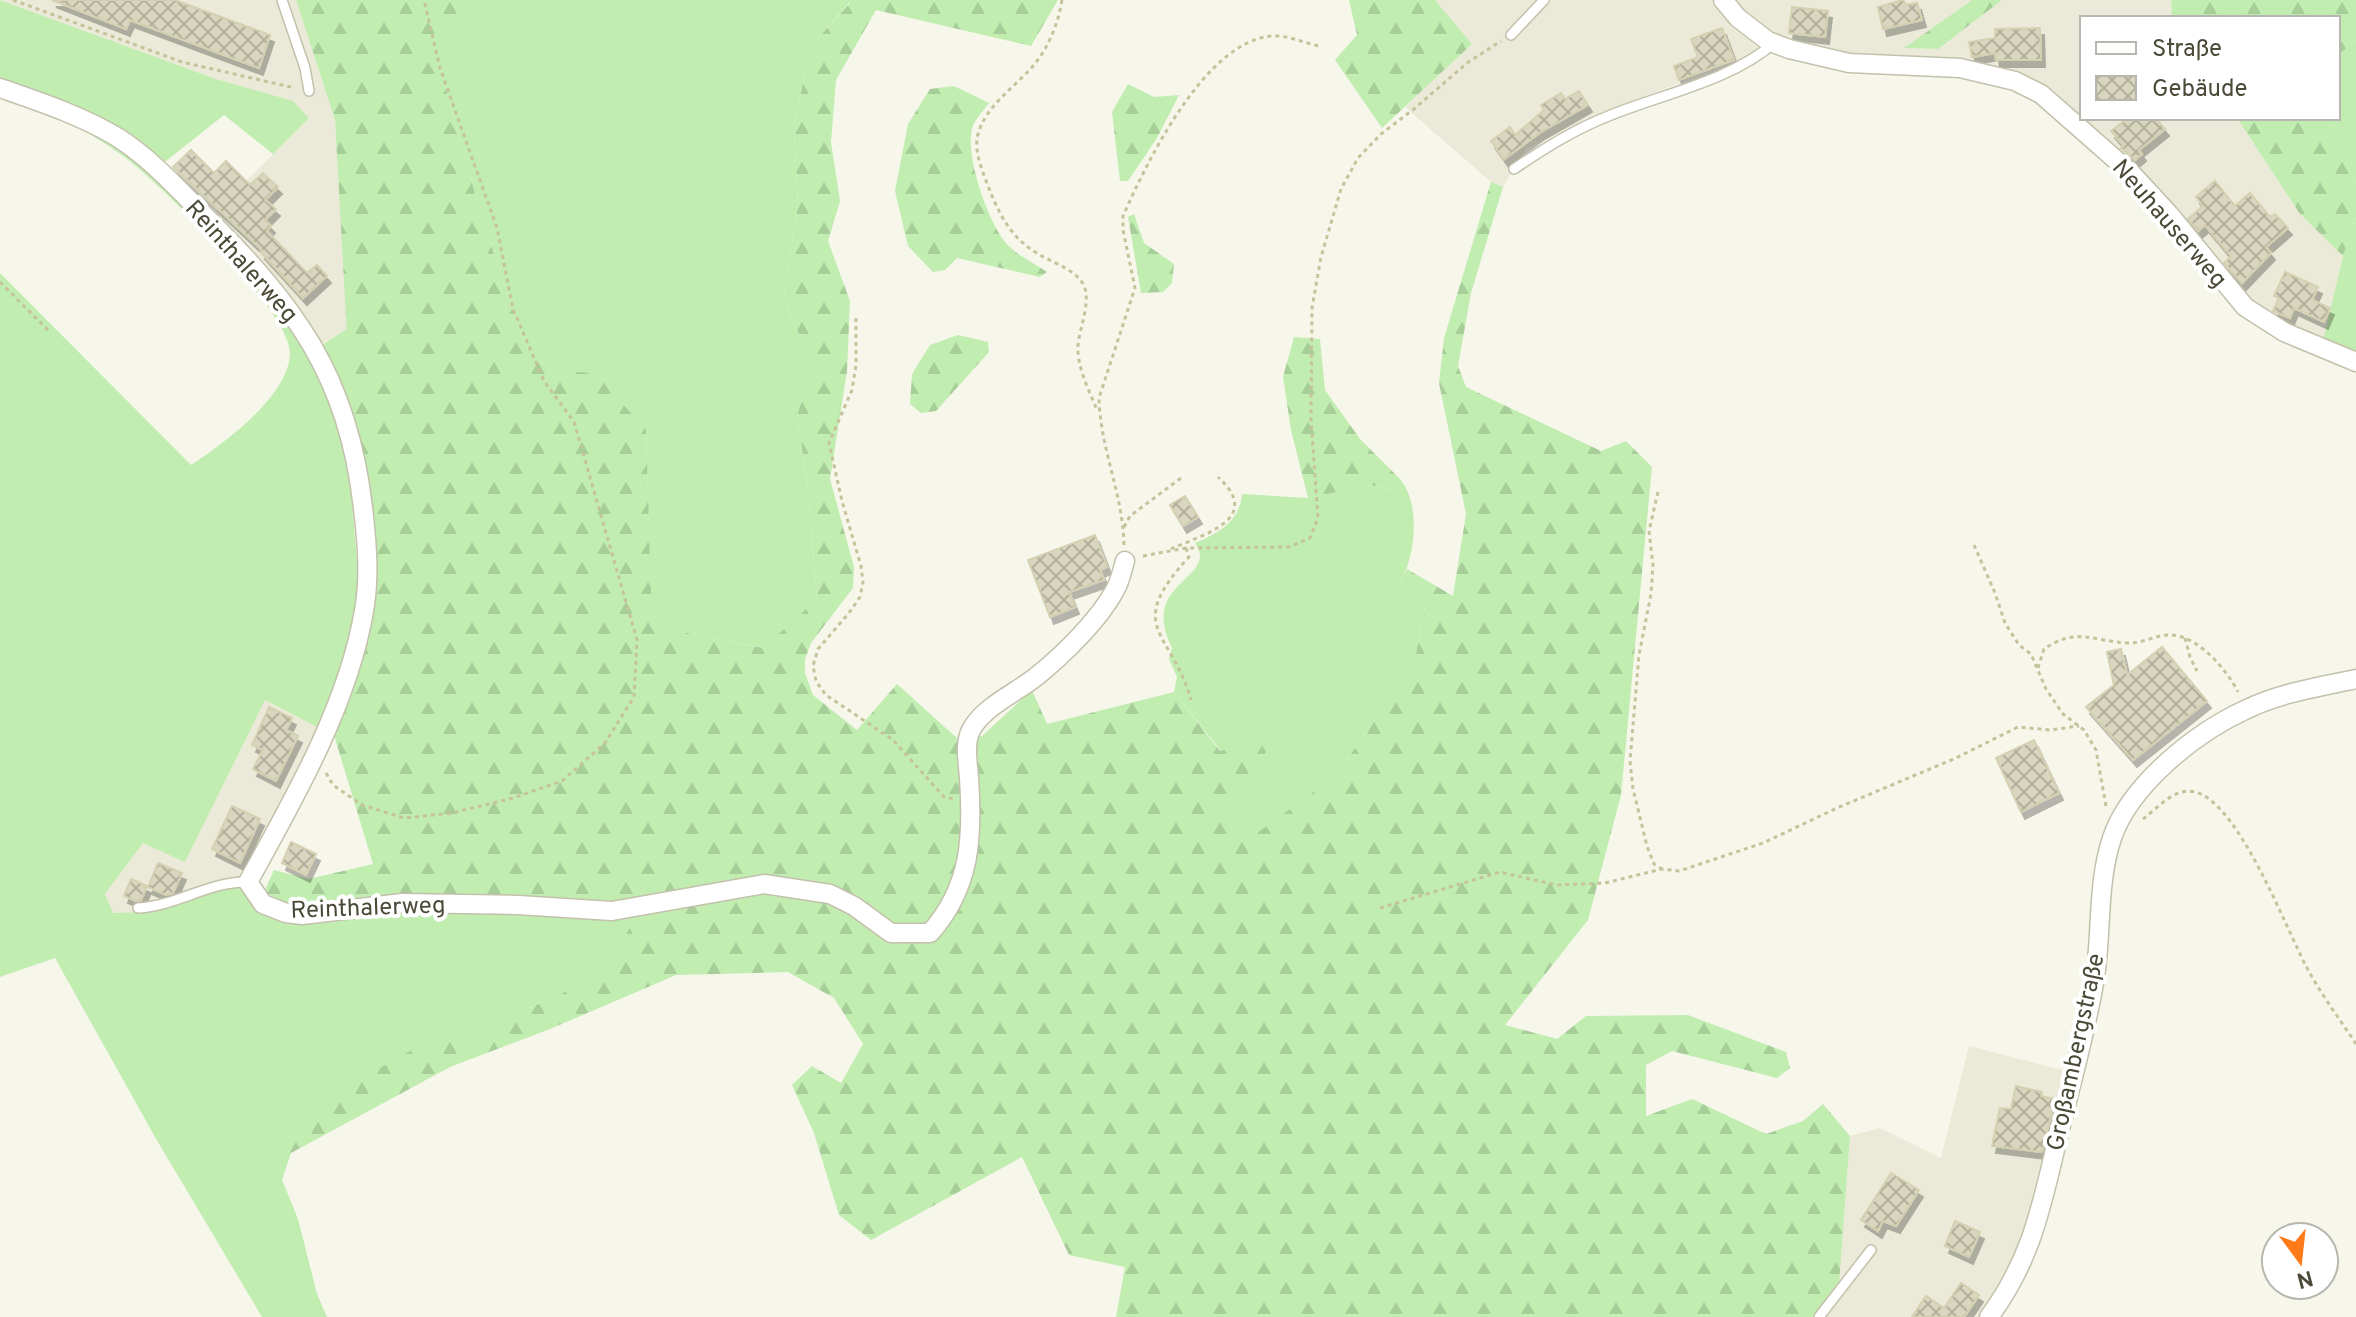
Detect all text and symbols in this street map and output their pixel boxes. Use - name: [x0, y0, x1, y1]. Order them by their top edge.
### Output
- legend: [2080, 16, 2340, 120]
- text: Straße: [2152, 35, 2222, 65]
- text: Gebäude: [2152, 75, 2247, 105]
- street label: Neuhauserweg: [2105, 154, 2232, 295]
- street label: Reinthalerweg: [178, 195, 304, 330]
- street label: Reinthalerweg: [290, 891, 446, 927]
- street label: Großambergstraße: [2041, 951, 2113, 1154]
- north arrow: [2260, 1221, 2340, 1301]
- text: N: [2293, 1263, 2316, 1293]

